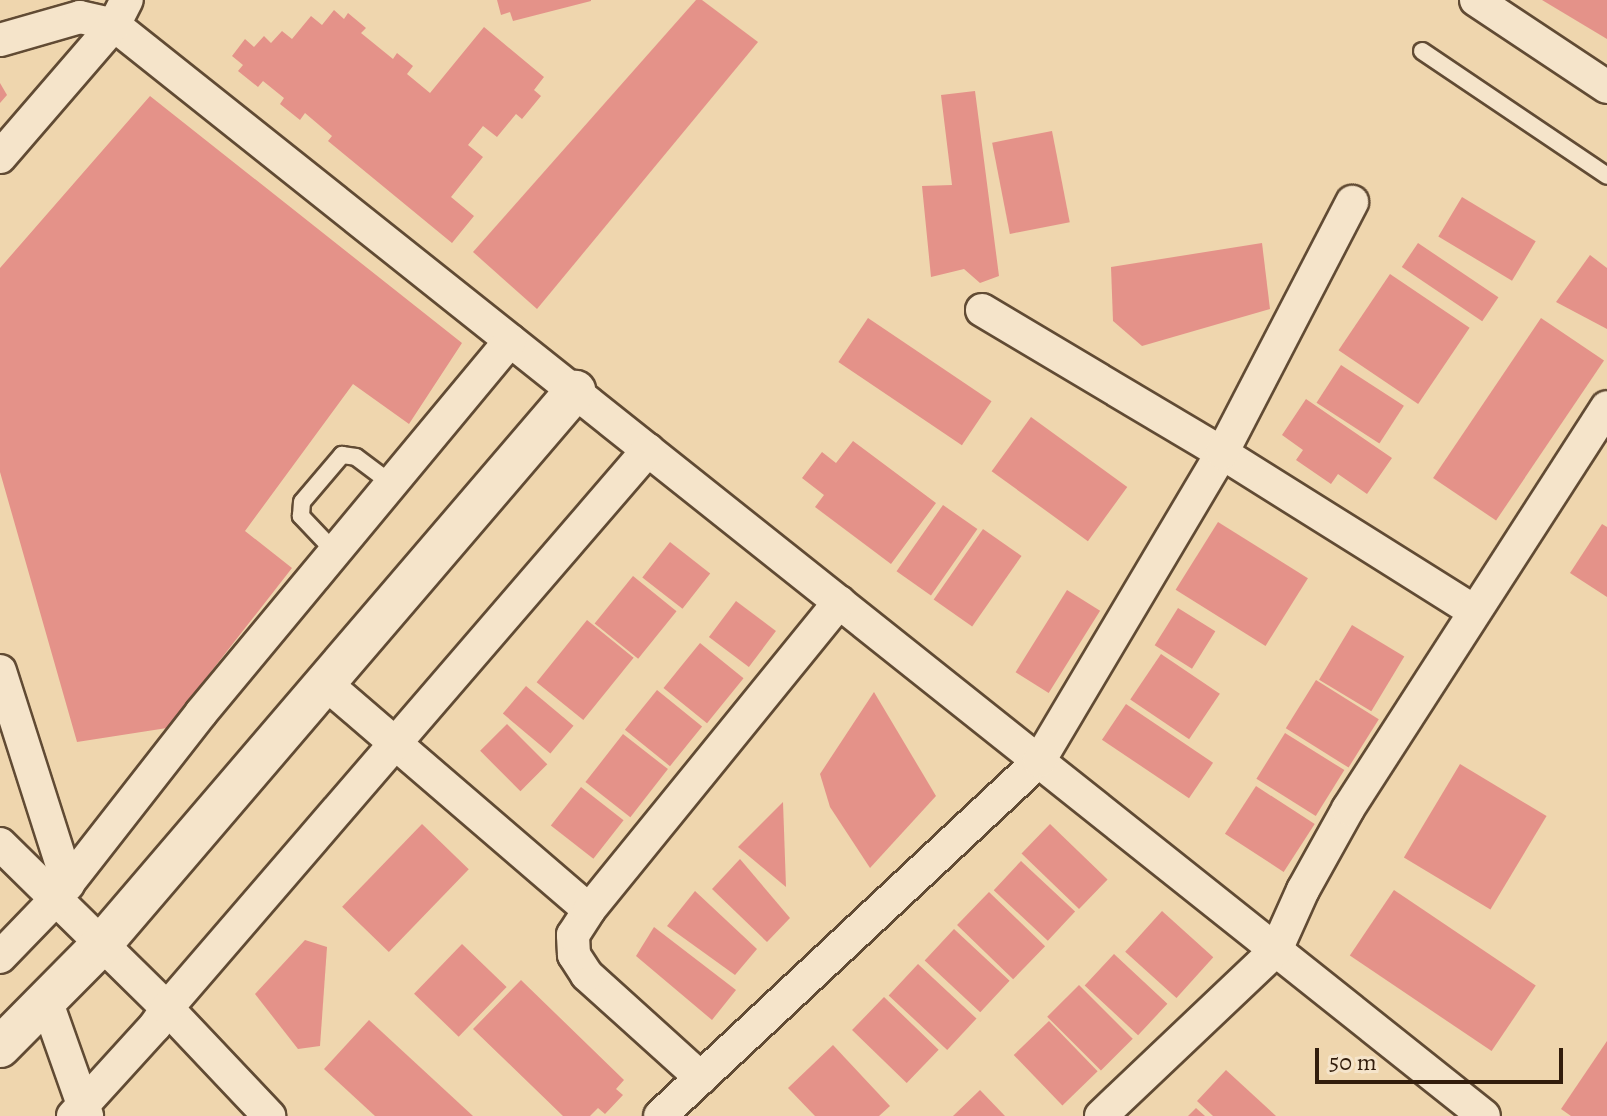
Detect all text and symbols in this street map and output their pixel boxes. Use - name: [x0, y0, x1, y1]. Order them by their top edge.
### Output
- scale bar: [1319, 1032, 1567, 1082]
- text: 50 m: [1329, 1046, 1377, 1078]

